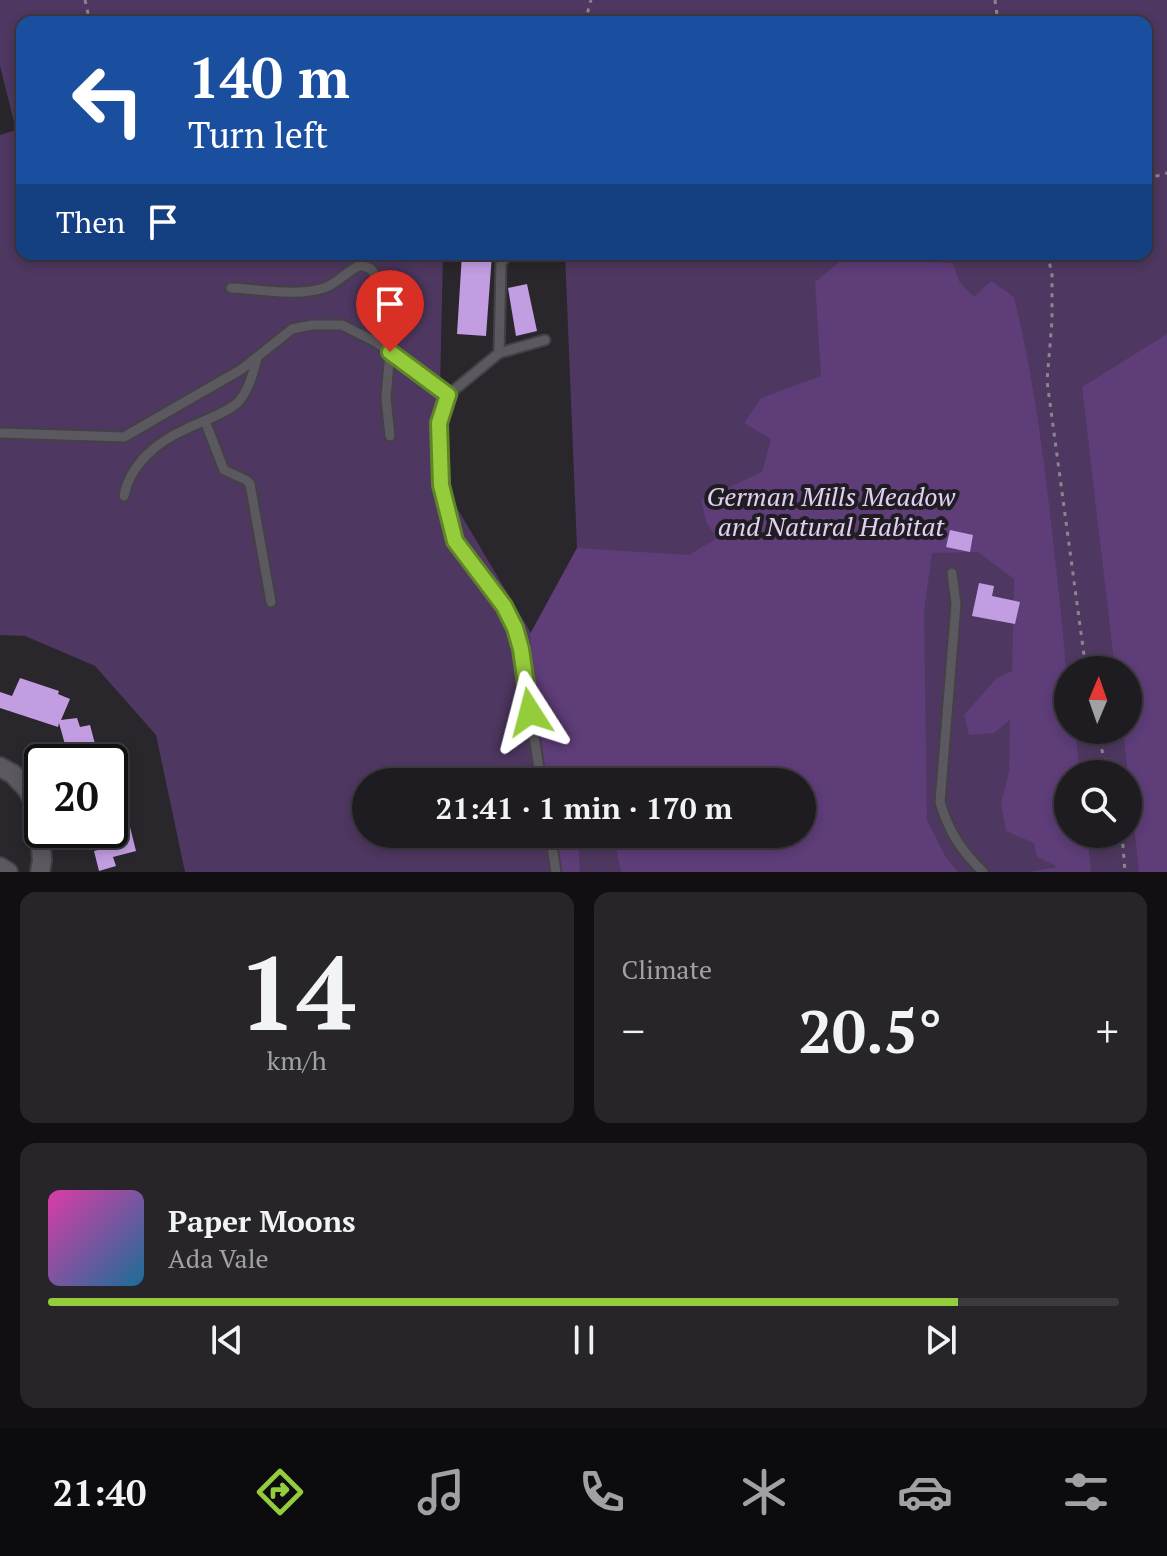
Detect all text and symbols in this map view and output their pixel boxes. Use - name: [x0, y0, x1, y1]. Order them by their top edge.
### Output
- text: 140 m: [188, 40, 350, 114]
- icon: left: [56, 48, 160, 152]
- text: Turn left: [188, 111, 328, 158]
- icon: arrive: [141, 200, 185, 244]
- text: Then: [56, 202, 125, 242]
- pin: [356, 270, 424, 352]
- icon: arrive: [368, 282, 412, 326]
- park label: German Mills Meadow and Natural Habitat: [707, 479, 957, 543]
- north arrow: [1054, 656, 1142, 744]
- map controls: [1054, 656, 1142, 848]
- position arrow: [488, 670, 572, 754]
- speed limit sign: 20: [24, 744, 128, 848]
- button: search: [1054, 760, 1142, 848]
- text: 21:41 · 1 min · 170 m: [436, 788, 732, 828]
- text: 14: [238, 922, 356, 1060]
- text: Climate: [622, 952, 712, 986]
- text: 20.5°: [798, 991, 942, 1070]
- text: −: [622, 1001, 645, 1060]
- text: +: [1096, 1001, 1119, 1060]
- text: km/h: [267, 1043, 327, 1077]
- text: Paper Moons: [168, 1201, 356, 1241]
- text: Ada Vale: [168, 1241, 269, 1275]
- icon: previous: [205, 1318, 249, 1362]
- icon: pause: [562, 1318, 606, 1362]
- icon: next: [919, 1318, 963, 1362]
- icon: directions: [252, 1464, 308, 1520]
- icon: music: [413, 1464, 469, 1520]
- icon: phone: [574, 1464, 630, 1520]
- icon: climate: [736, 1464, 792, 1520]
- icon: car: [897, 1464, 953, 1520]
- icon: filters: [1058, 1464, 1114, 1520]
- text: 21:40: [53, 1469, 146, 1516]

